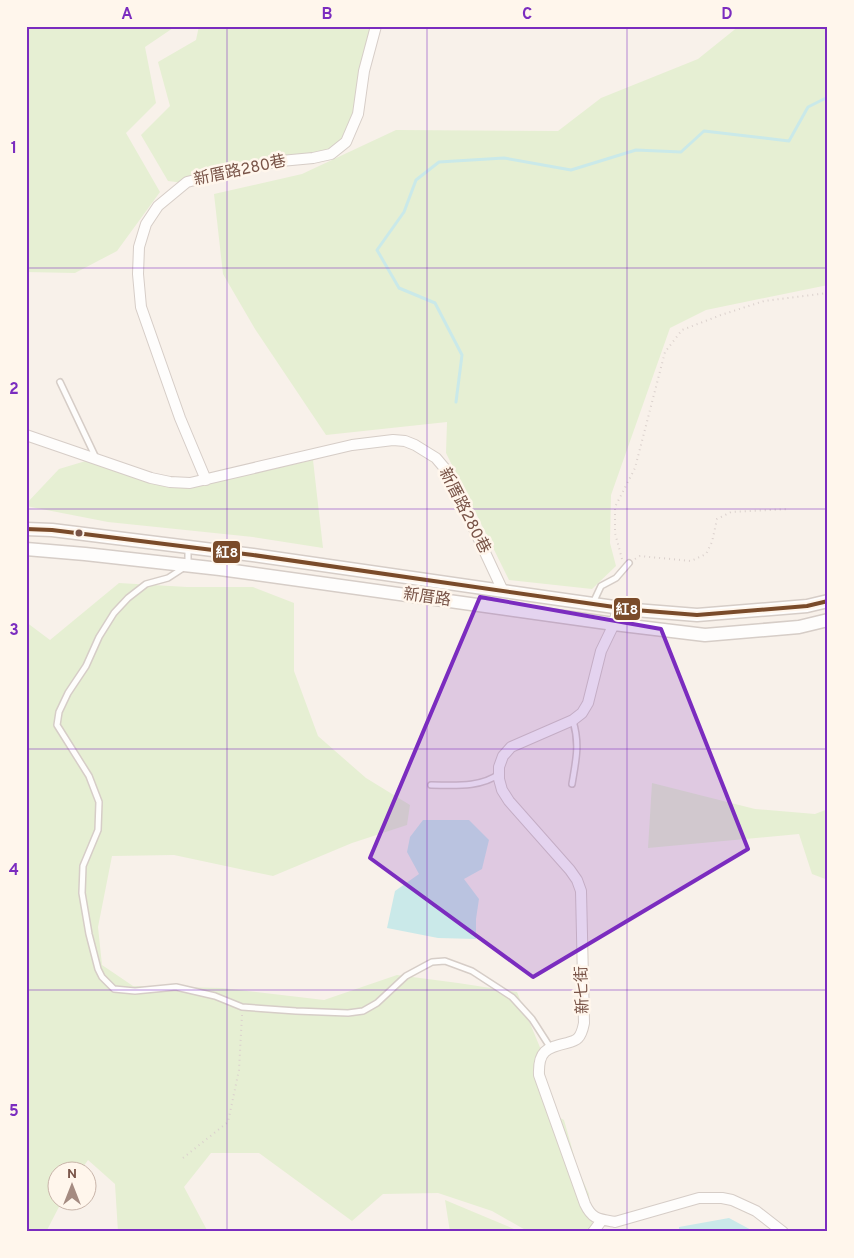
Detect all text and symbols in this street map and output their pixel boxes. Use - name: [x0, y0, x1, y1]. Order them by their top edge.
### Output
- text: A: [121, 5, 133, 25]
- text: B: [321, 5, 333, 25]
- text: C: [522, 5, 532, 25]
- text: D: [721, 5, 733, 25]
- text: 1: [11, 139, 17, 159]
- street label: 新厝路280巷: [192, 151, 288, 191]
- text: 2: [9, 380, 19, 400]
- street label: 新厝路280巷: [434, 465, 494, 557]
- unlabelled marker: [74, 528, 84, 538]
- line badge: 紅8: [212, 540, 241, 564]
- text: 紅8: [216, 545, 238, 562]
- street label: 新厝路: [402, 585, 452, 611]
- line badge: 紅8: [613, 597, 641, 621]
- text: 紅8: [616, 602, 638, 619]
- text: 3: [9, 621, 19, 641]
- text: 4: [9, 861, 19, 881]
- street label: 新七街: [572, 966, 594, 1014]
- text: 5: [9, 1102, 19, 1122]
- north arrow: [48, 1160, 98, 1210]
- text: N: [67, 1166, 77, 1183]

